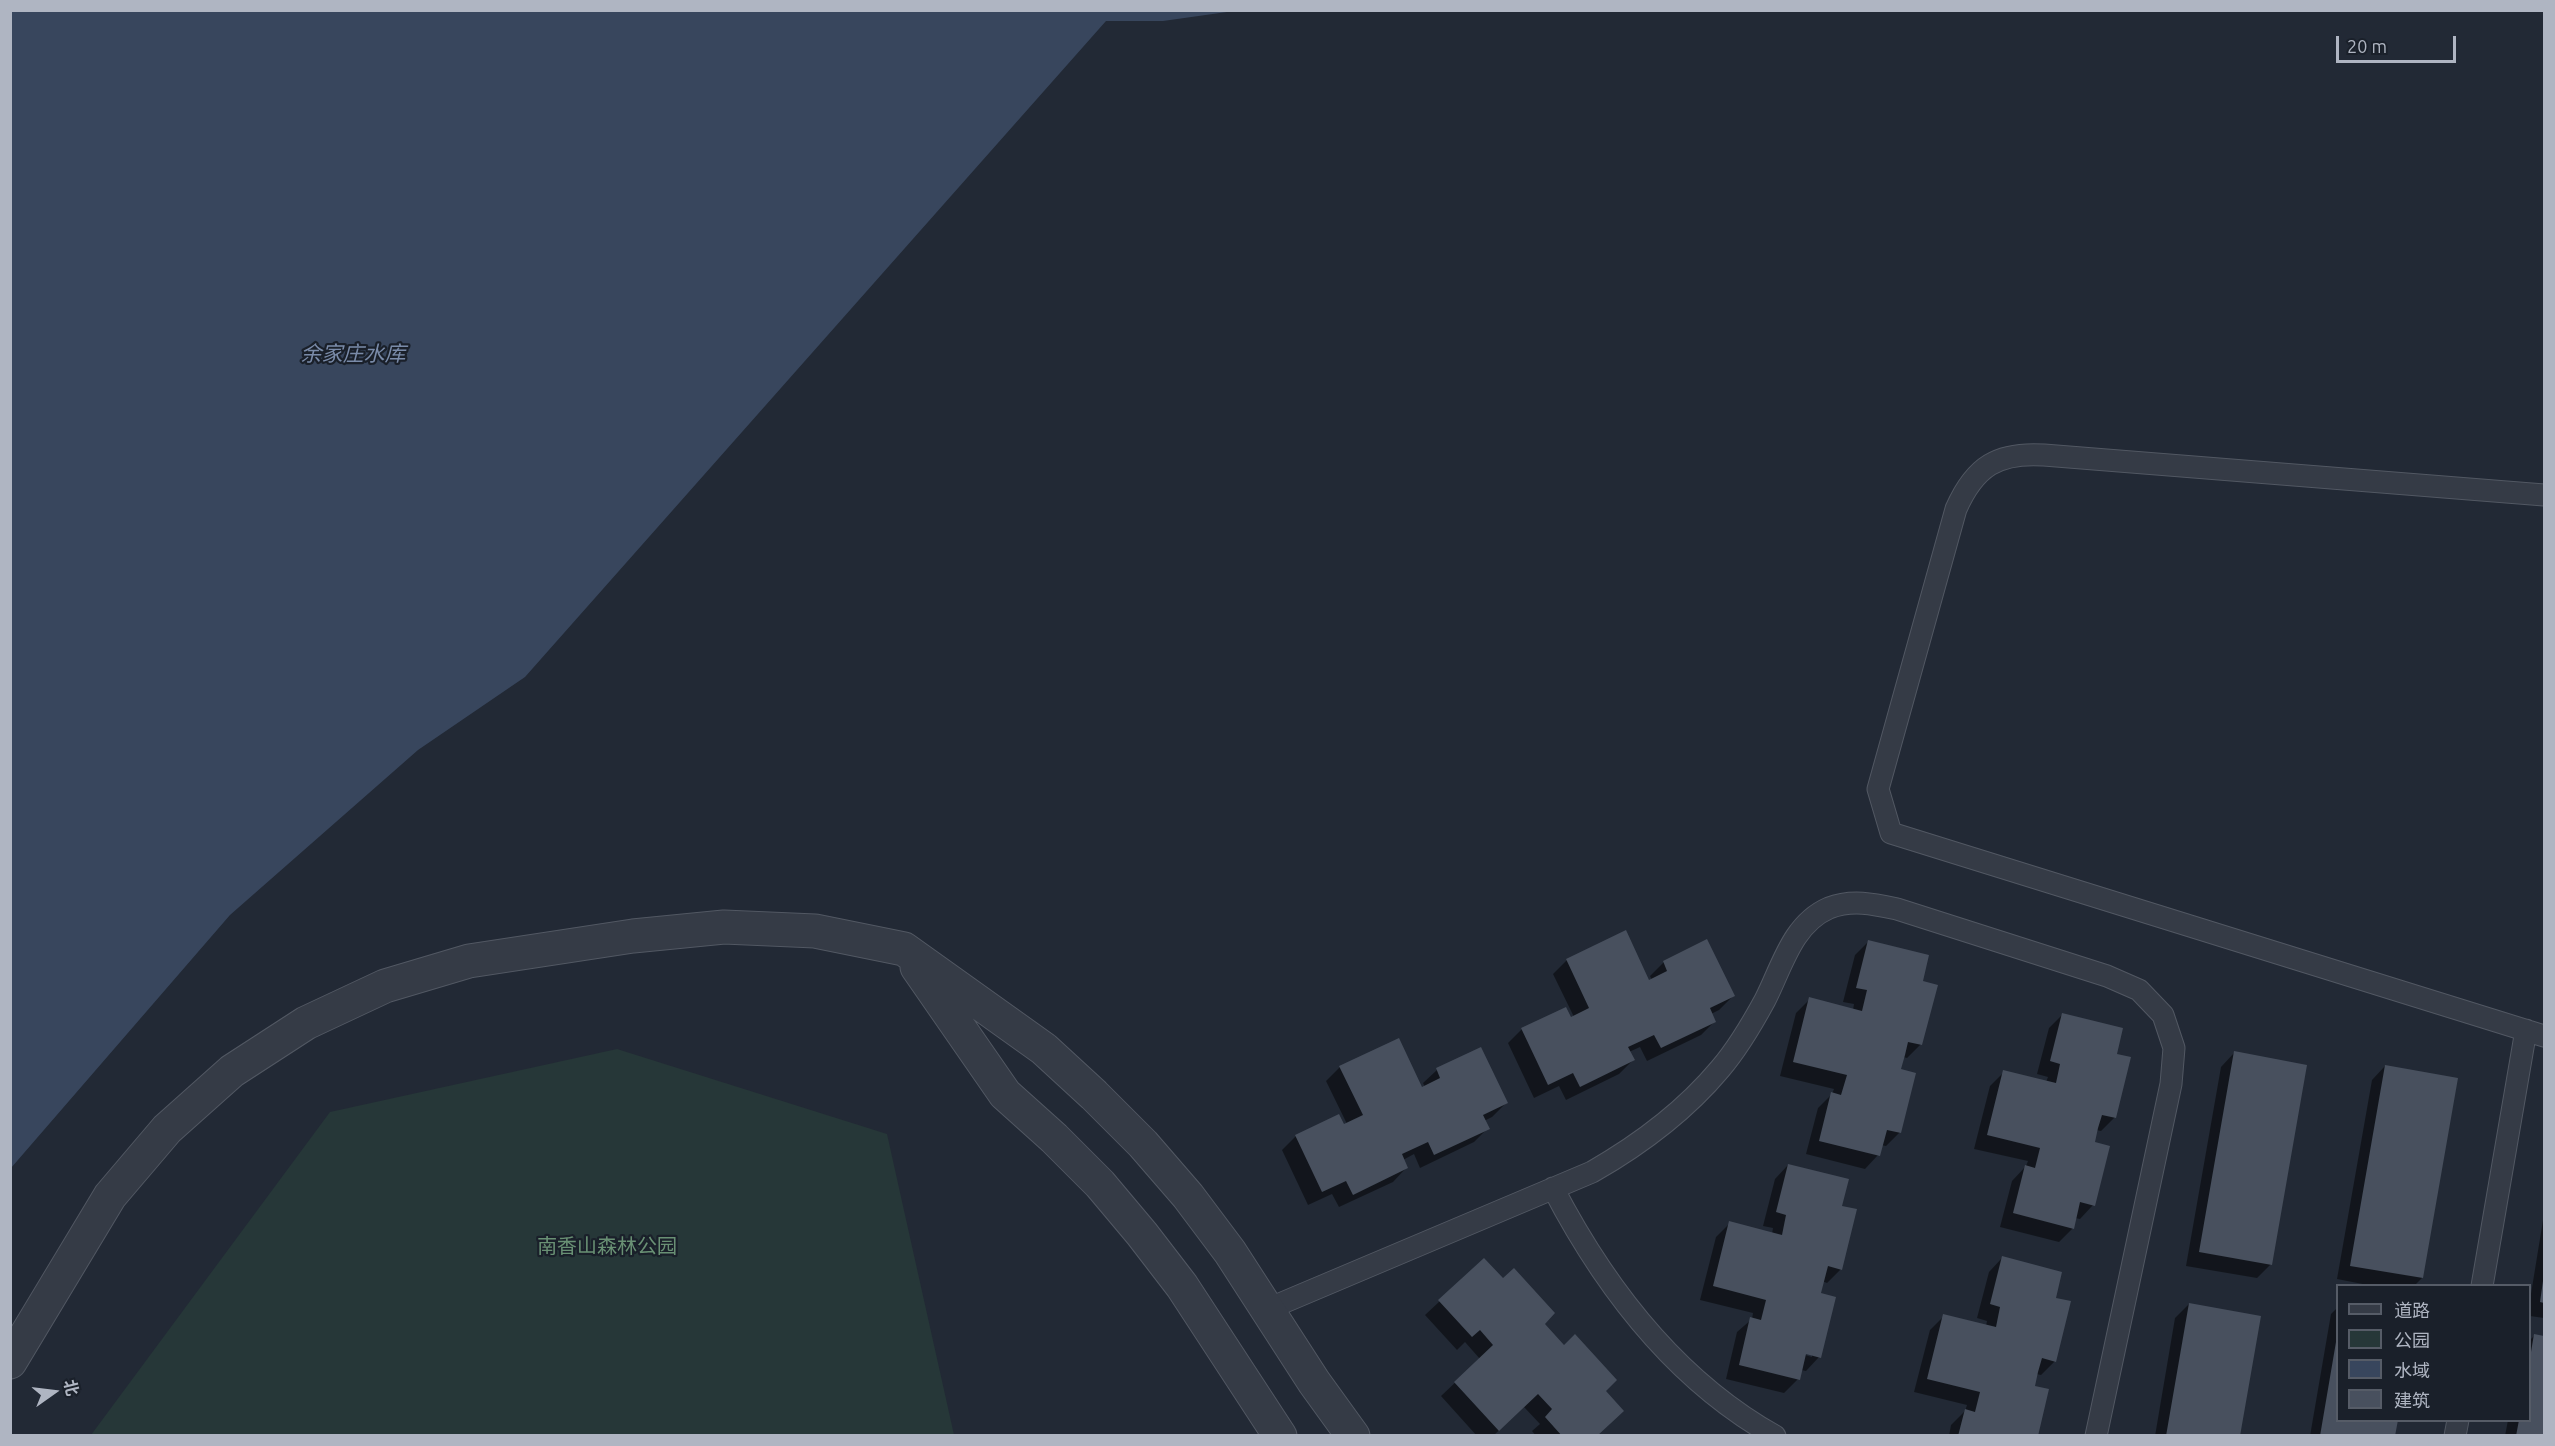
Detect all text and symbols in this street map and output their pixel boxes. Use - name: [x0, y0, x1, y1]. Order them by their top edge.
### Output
- scale bar: [2339, 24, 2459, 62]
- text: 20 m: [2347, 36, 2387, 56]
- water label: 余家庄水库: [301, 341, 405, 367]
- park label: 南香山森林公园: [537, 1234, 677, 1258]
- legend: [2336, 1284, 2531, 1422]
- text: 道路: [2394, 1300, 2430, 1320]
- text: 公园: [2394, 1330, 2430, 1350]
- text: 水域: [2394, 1360, 2430, 1380]
- north arrow: [24, 1362, 84, 1422]
- text: 北: [61, 1378, 82, 1398]
- text: 建筑: [2394, 1390, 2430, 1410]

